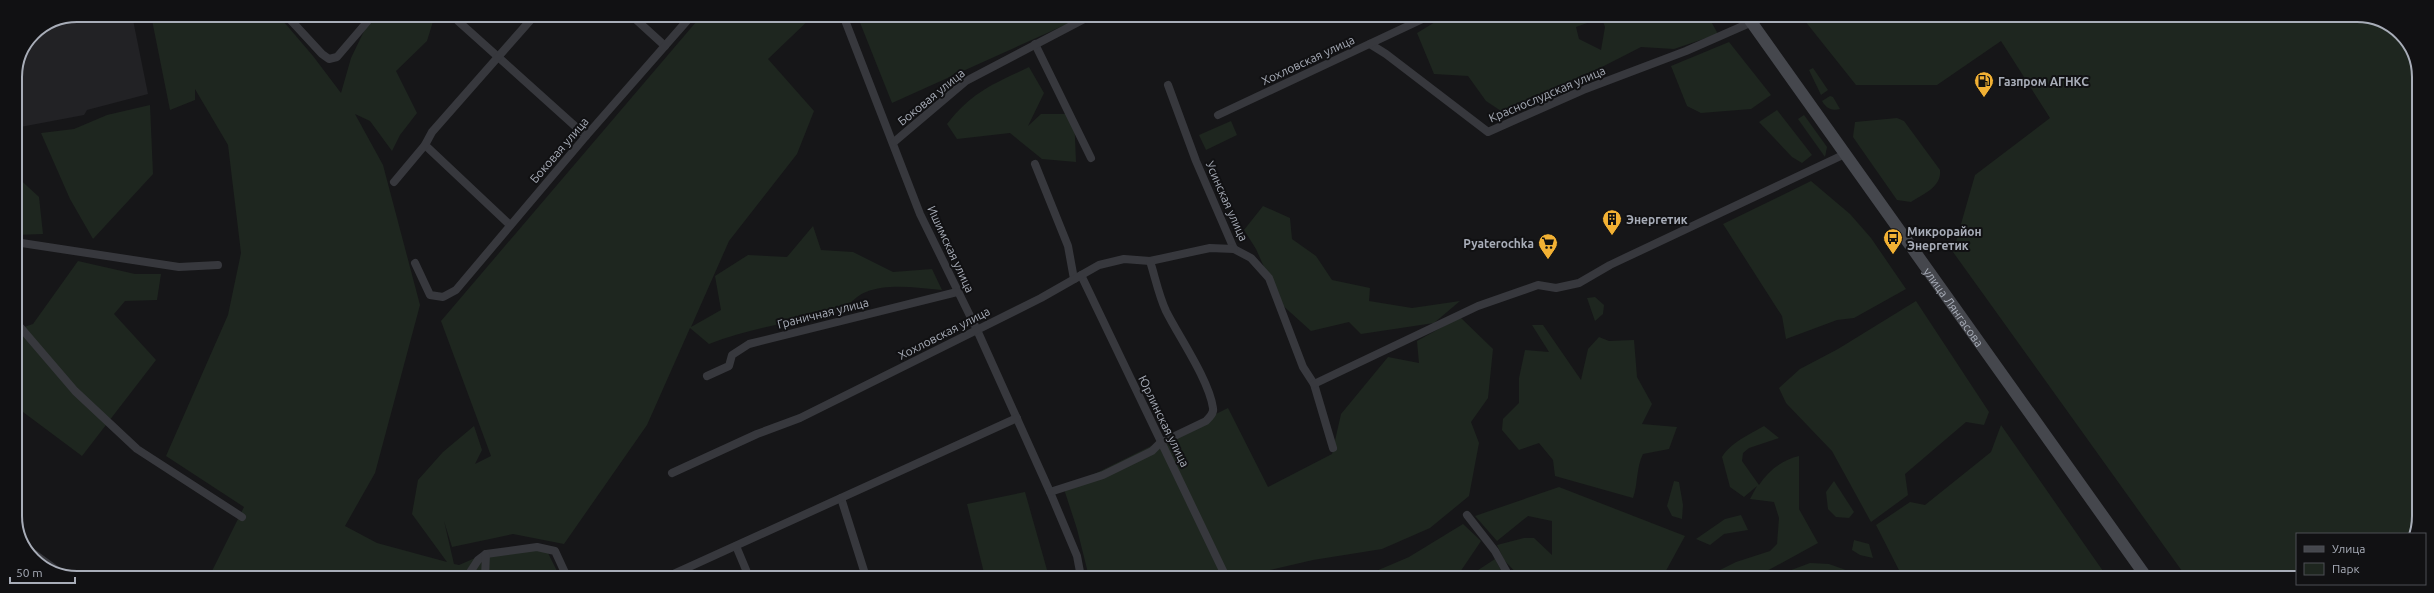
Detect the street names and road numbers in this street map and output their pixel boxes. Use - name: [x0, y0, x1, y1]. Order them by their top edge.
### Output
- street label: Хохловская улица: [1259, 33, 1357, 87]
- street label: Краснослудская улица: [1487, 63, 1607, 125]
- street label: Боковая улица: [895, 66, 967, 128]
- street label: Боковая улица: [527, 115, 591, 185]
- street label: Усинская улица: [1204, 159, 1250, 243]
- street label: Ишимская улица: [925, 204, 977, 294]
- street label: улица Лянгасова: [1922, 265, 1987, 349]
- street label: Граничная улица: [776, 295, 870, 331]
- street label: Хохловская улица: [896, 304, 992, 362]
- street label: Юрлинская улица: [1136, 373, 1192, 469]

